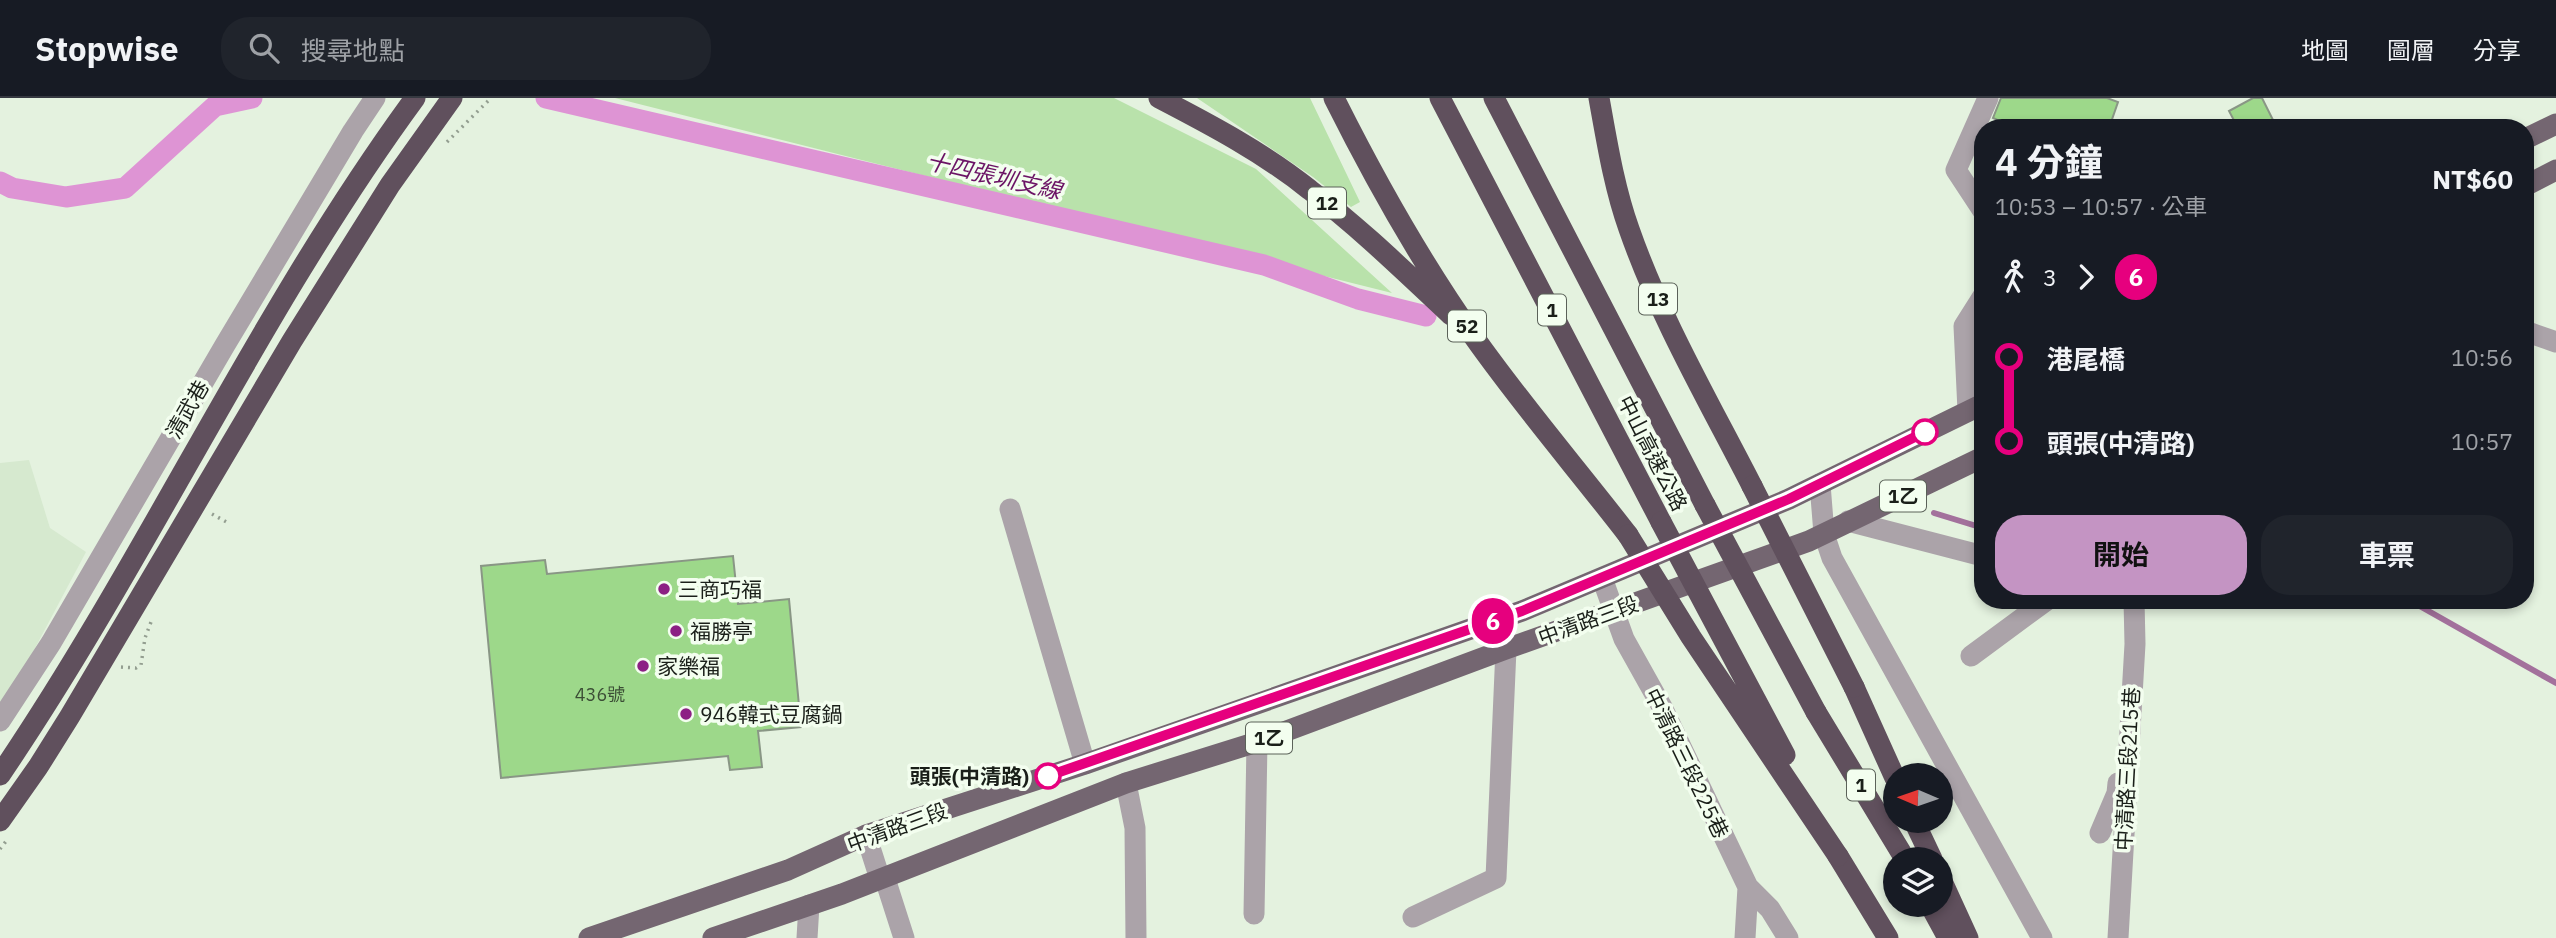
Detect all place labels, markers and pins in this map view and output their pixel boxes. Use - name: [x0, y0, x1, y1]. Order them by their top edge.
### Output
- unlabelled marker: [1912, 419, 1938, 445]
- place label: 三商巧福: [678, 575, 762, 603]
- marker: 三商巧福: [656, 581, 672, 597]
- place label: 福勝亭: [690, 617, 753, 645]
- marker: 福勝亭: [668, 623, 684, 639]
- place label: 家樂福: [657, 652, 720, 680]
- marker: 家樂福: [635, 658, 651, 674]
- place label: 946韓式豆腐鍋: [700, 700, 843, 728]
- marker: 946韓式豆腐鍋: [678, 706, 694, 722]
- place label: 頭張(中清路): [910, 762, 1029, 790]
- marker: 頭張(中清路): [1035, 763, 1061, 789]

